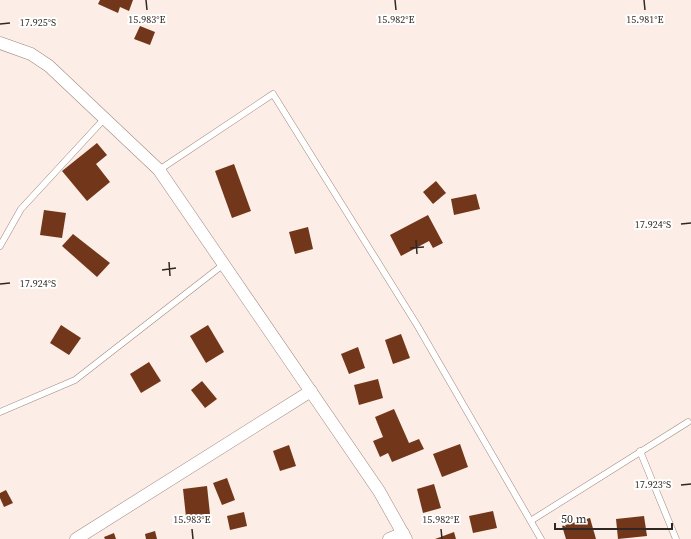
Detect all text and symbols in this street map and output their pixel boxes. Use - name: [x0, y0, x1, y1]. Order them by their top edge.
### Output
- text: 15.983°E: [128, 13, 166, 26]
- text: 15.982°E: [377, 13, 415, 26]
- text: 15.981°E: [626, 13, 664, 26]
- text: 17.925°S: [20, 16, 56, 29]
- text: 17.924°S: [635, 218, 671, 231]
- text: 17.924°S: [20, 277, 56, 290]
- text: 17.923°S: [635, 478, 671, 491]
- scale bar: [555, 505, 672, 531]
- text: 50 m: [561, 511, 587, 527]
- text: 15.983°E: [173, 513, 211, 526]
- text: 15.982°E: [422, 513, 460, 526]

